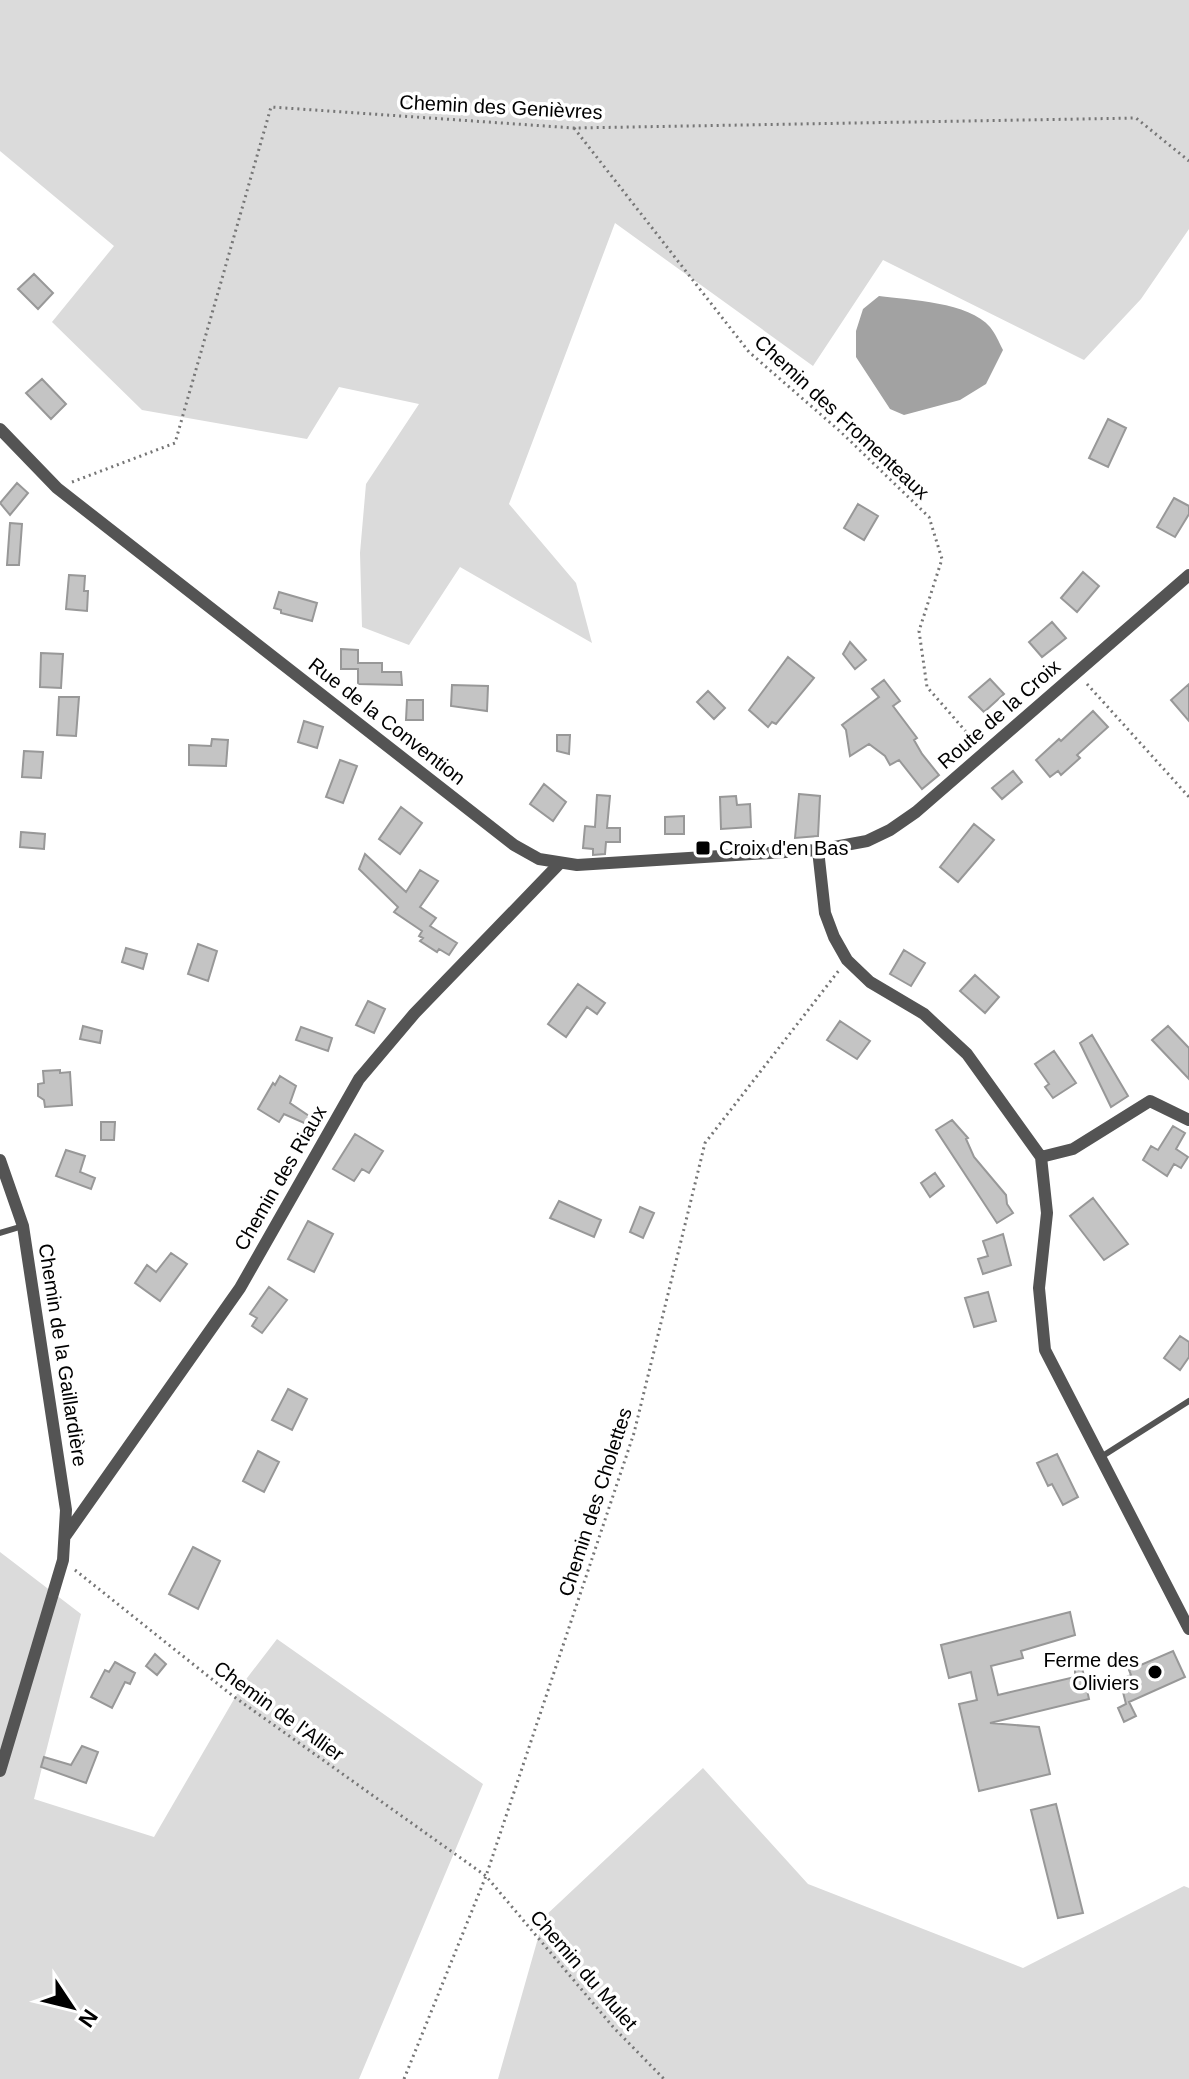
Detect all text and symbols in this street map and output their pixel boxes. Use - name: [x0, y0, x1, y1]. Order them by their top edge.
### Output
- street label: Chemin des Genièvres: [399, 91, 603, 123]
- street label: Chemin des Fromenteaux: [750, 330, 934, 504]
- street label: Rue de la Convention: [304, 653, 470, 789]
- street label: Route de la Croix: [933, 655, 1065, 773]
- place label: Croix d'en Bas: [719, 837, 848, 859]
- marker: Croix d'en Bas: [694, 839, 712, 857]
- street label: Chemin des Riaux: [230, 1102, 330, 1254]
- street label: Chemin de la Gaillardière: [34, 1242, 92, 1468]
- street label: Chemin des Cholettes: [554, 1405, 636, 1599]
- place label: Ferme des Oliviers: [1043, 1649, 1139, 1694]
- street label: Chemin de l'Allier: [210, 1657, 348, 1766]
- marker: Ferme des Oliviers: [1146, 1663, 1164, 1681]
- street label: Chemin du Mulet: [526, 1906, 642, 2035]
- north arrow: [32, 1967, 112, 2047]
- text: N: [73, 2005, 103, 2032]

